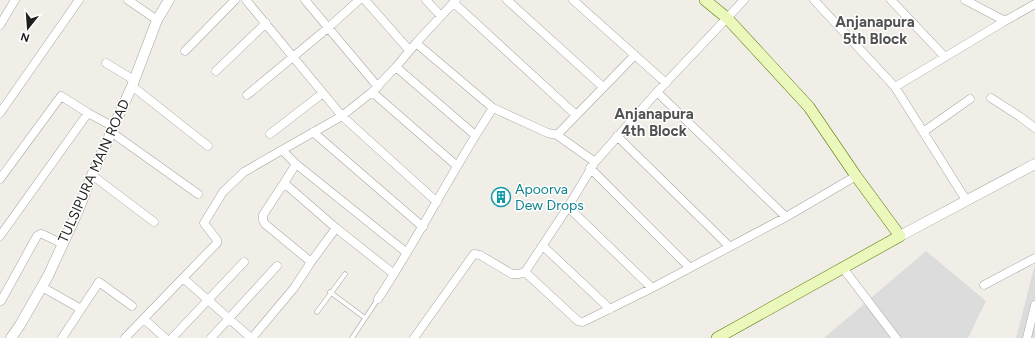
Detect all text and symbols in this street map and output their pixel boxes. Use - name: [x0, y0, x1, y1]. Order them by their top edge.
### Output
- north arrow: [8, 8, 48, 48]
- district label: Anjanapura 5th Block: [835, 13, 915, 48]
- text: N: [19, 30, 31, 45]
- street label: TULSIPURA MAIN ROAD: [55, 97, 133, 245]
- district label: Anjanapura 4th Block: [614, 105, 694, 140]
- place label: Apoorva Dew Drops: [515, 181, 584, 214]
- building icon: Apoorva Dew Drops: [490, 186, 512, 208]

